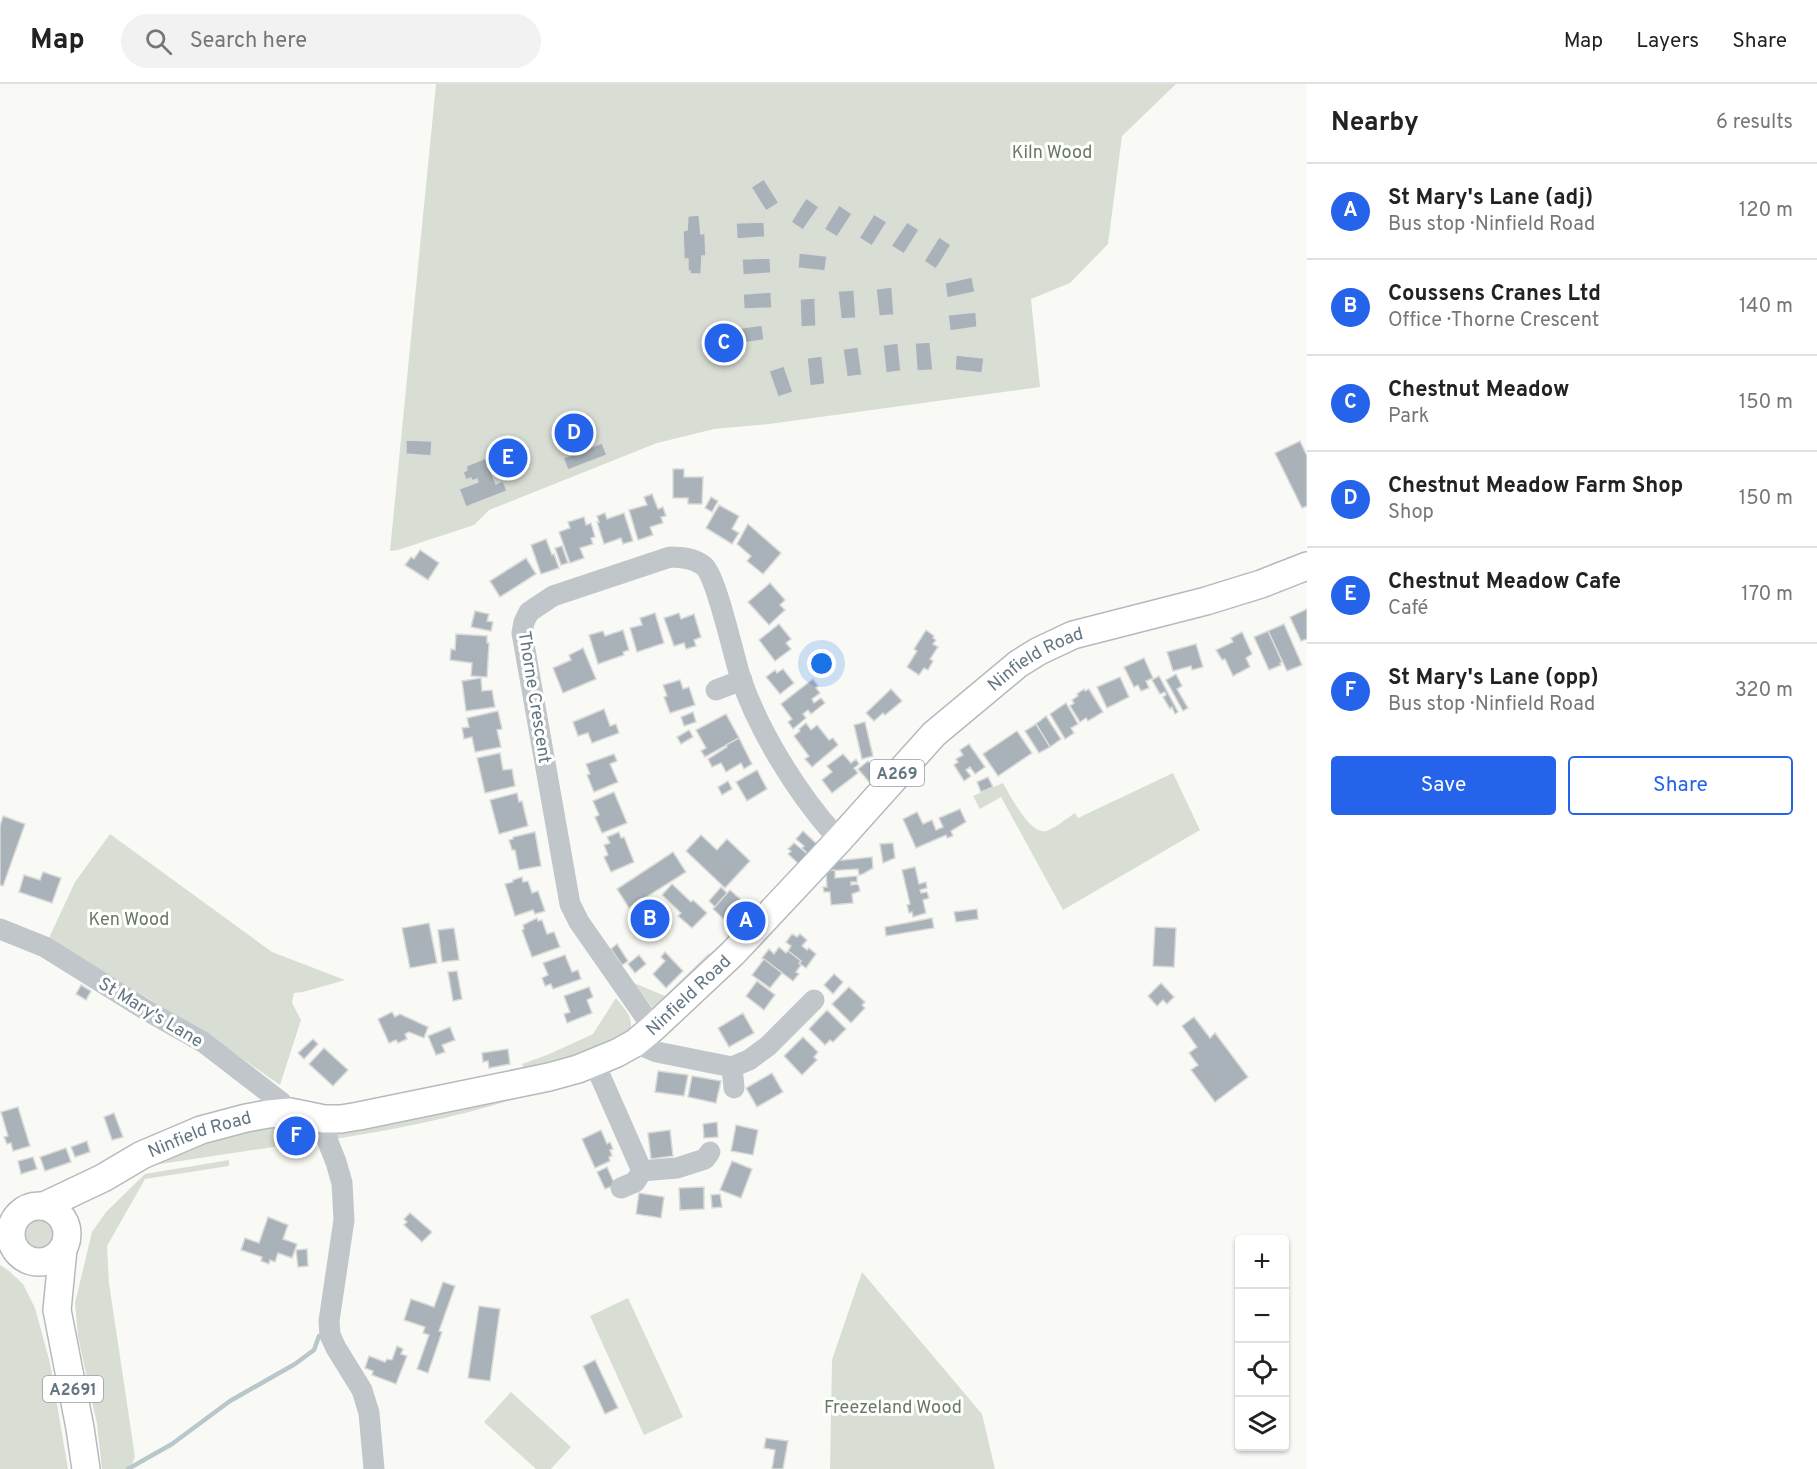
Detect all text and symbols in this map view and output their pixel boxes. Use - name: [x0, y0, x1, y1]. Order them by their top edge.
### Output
- search box: [121, 14, 541, 68]
- text: Map: [30, 23, 85, 59]
- icon: search: [142, 25, 175, 58]
- text: Search here: [190, 28, 307, 55]
- text: Map: [1564, 28, 1603, 55]
- text: Layers: [1636, 28, 1699, 55]
- text: Share: [1732, 28, 1787, 55]
- text: Nearby: [1331, 107, 1419, 140]
- text: 6 results: [1716, 110, 1793, 136]
- park label: Kiln Wood: [1012, 142, 1092, 165]
- text: St Mary's Lane (adj): [1388, 185, 1593, 212]
- text: A: [1343, 198, 1358, 224]
- text: 120 m: [1739, 198, 1793, 224]
- text: Bus stop · Ninfield Road: [1388, 212, 1595, 238]
- text: Coussens Cranes Ltd: [1388, 281, 1601, 308]
- text: B: [1344, 294, 1357, 320]
- text: 140 m: [1739, 294, 1793, 320]
- text: Office · Thorne Crescent: [1388, 308, 1599, 334]
- pin: C: [704, 320, 744, 366]
- text: Chestnut Meadow: [1388, 377, 1569, 404]
- text: C: [1344, 390, 1357, 416]
- text: 150 m: [1739, 390, 1793, 416]
- text: Park: [1388, 404, 1429, 430]
- pin: D: [554, 410, 594, 456]
- pin: E: [488, 436, 528, 481]
- text: Chestnut Meadow Farm Shop: [1388, 473, 1683, 500]
- text: D: [1343, 486, 1358, 512]
- text: 150 m: [1739, 486, 1793, 512]
- text: Shop: [1388, 500, 1434, 526]
- text: Chestnut Meadow Cafe: [1388, 569, 1621, 596]
- text: E: [1344, 582, 1357, 608]
- text: 170 m: [1741, 582, 1793, 608]
- text: Café: [1388, 596, 1428, 622]
- street label: Ninfield Road: [984, 623, 1086, 697]
- street label: Thorne Crescent: [512, 629, 555, 765]
- your location: [807, 649, 836, 678]
- text: St Mary's Lane (opp): [1388, 665, 1599, 692]
- text: F: [1345, 678, 1356, 704]
- text: 320 m: [1735, 678, 1793, 704]
- text: Bus stop · Ninfield Road: [1388, 692, 1595, 718]
- button: Save: [1331, 756, 1556, 815]
- button: Share: [1568, 756, 1793, 815]
- road number: A269: [870, 760, 924, 786]
- pin: B: [630, 896, 670, 942]
- pin: A: [726, 898, 766, 944]
- park label: Ken Wood: [89, 909, 169, 932]
- street label: Ninfield Road: [642, 951, 737, 1042]
- street label: St Mary's Lane: [94, 973, 207, 1054]
- street label: Ninfield Road: [145, 1107, 254, 1164]
- pin: F: [276, 1114, 316, 1158]
- map controls: [1235, 1235, 1289, 1451]
- button: +: [1235, 1235, 1289, 1289]
- button: −: [1235, 1289, 1289, 1343]
- button: locate: [1235, 1343, 1289, 1397]
- road number: A2691: [43, 1376, 103, 1402]
- park label: Freezeland Wood: [824, 1397, 962, 1420]
- button: layers: [1235, 1397, 1289, 1451]

